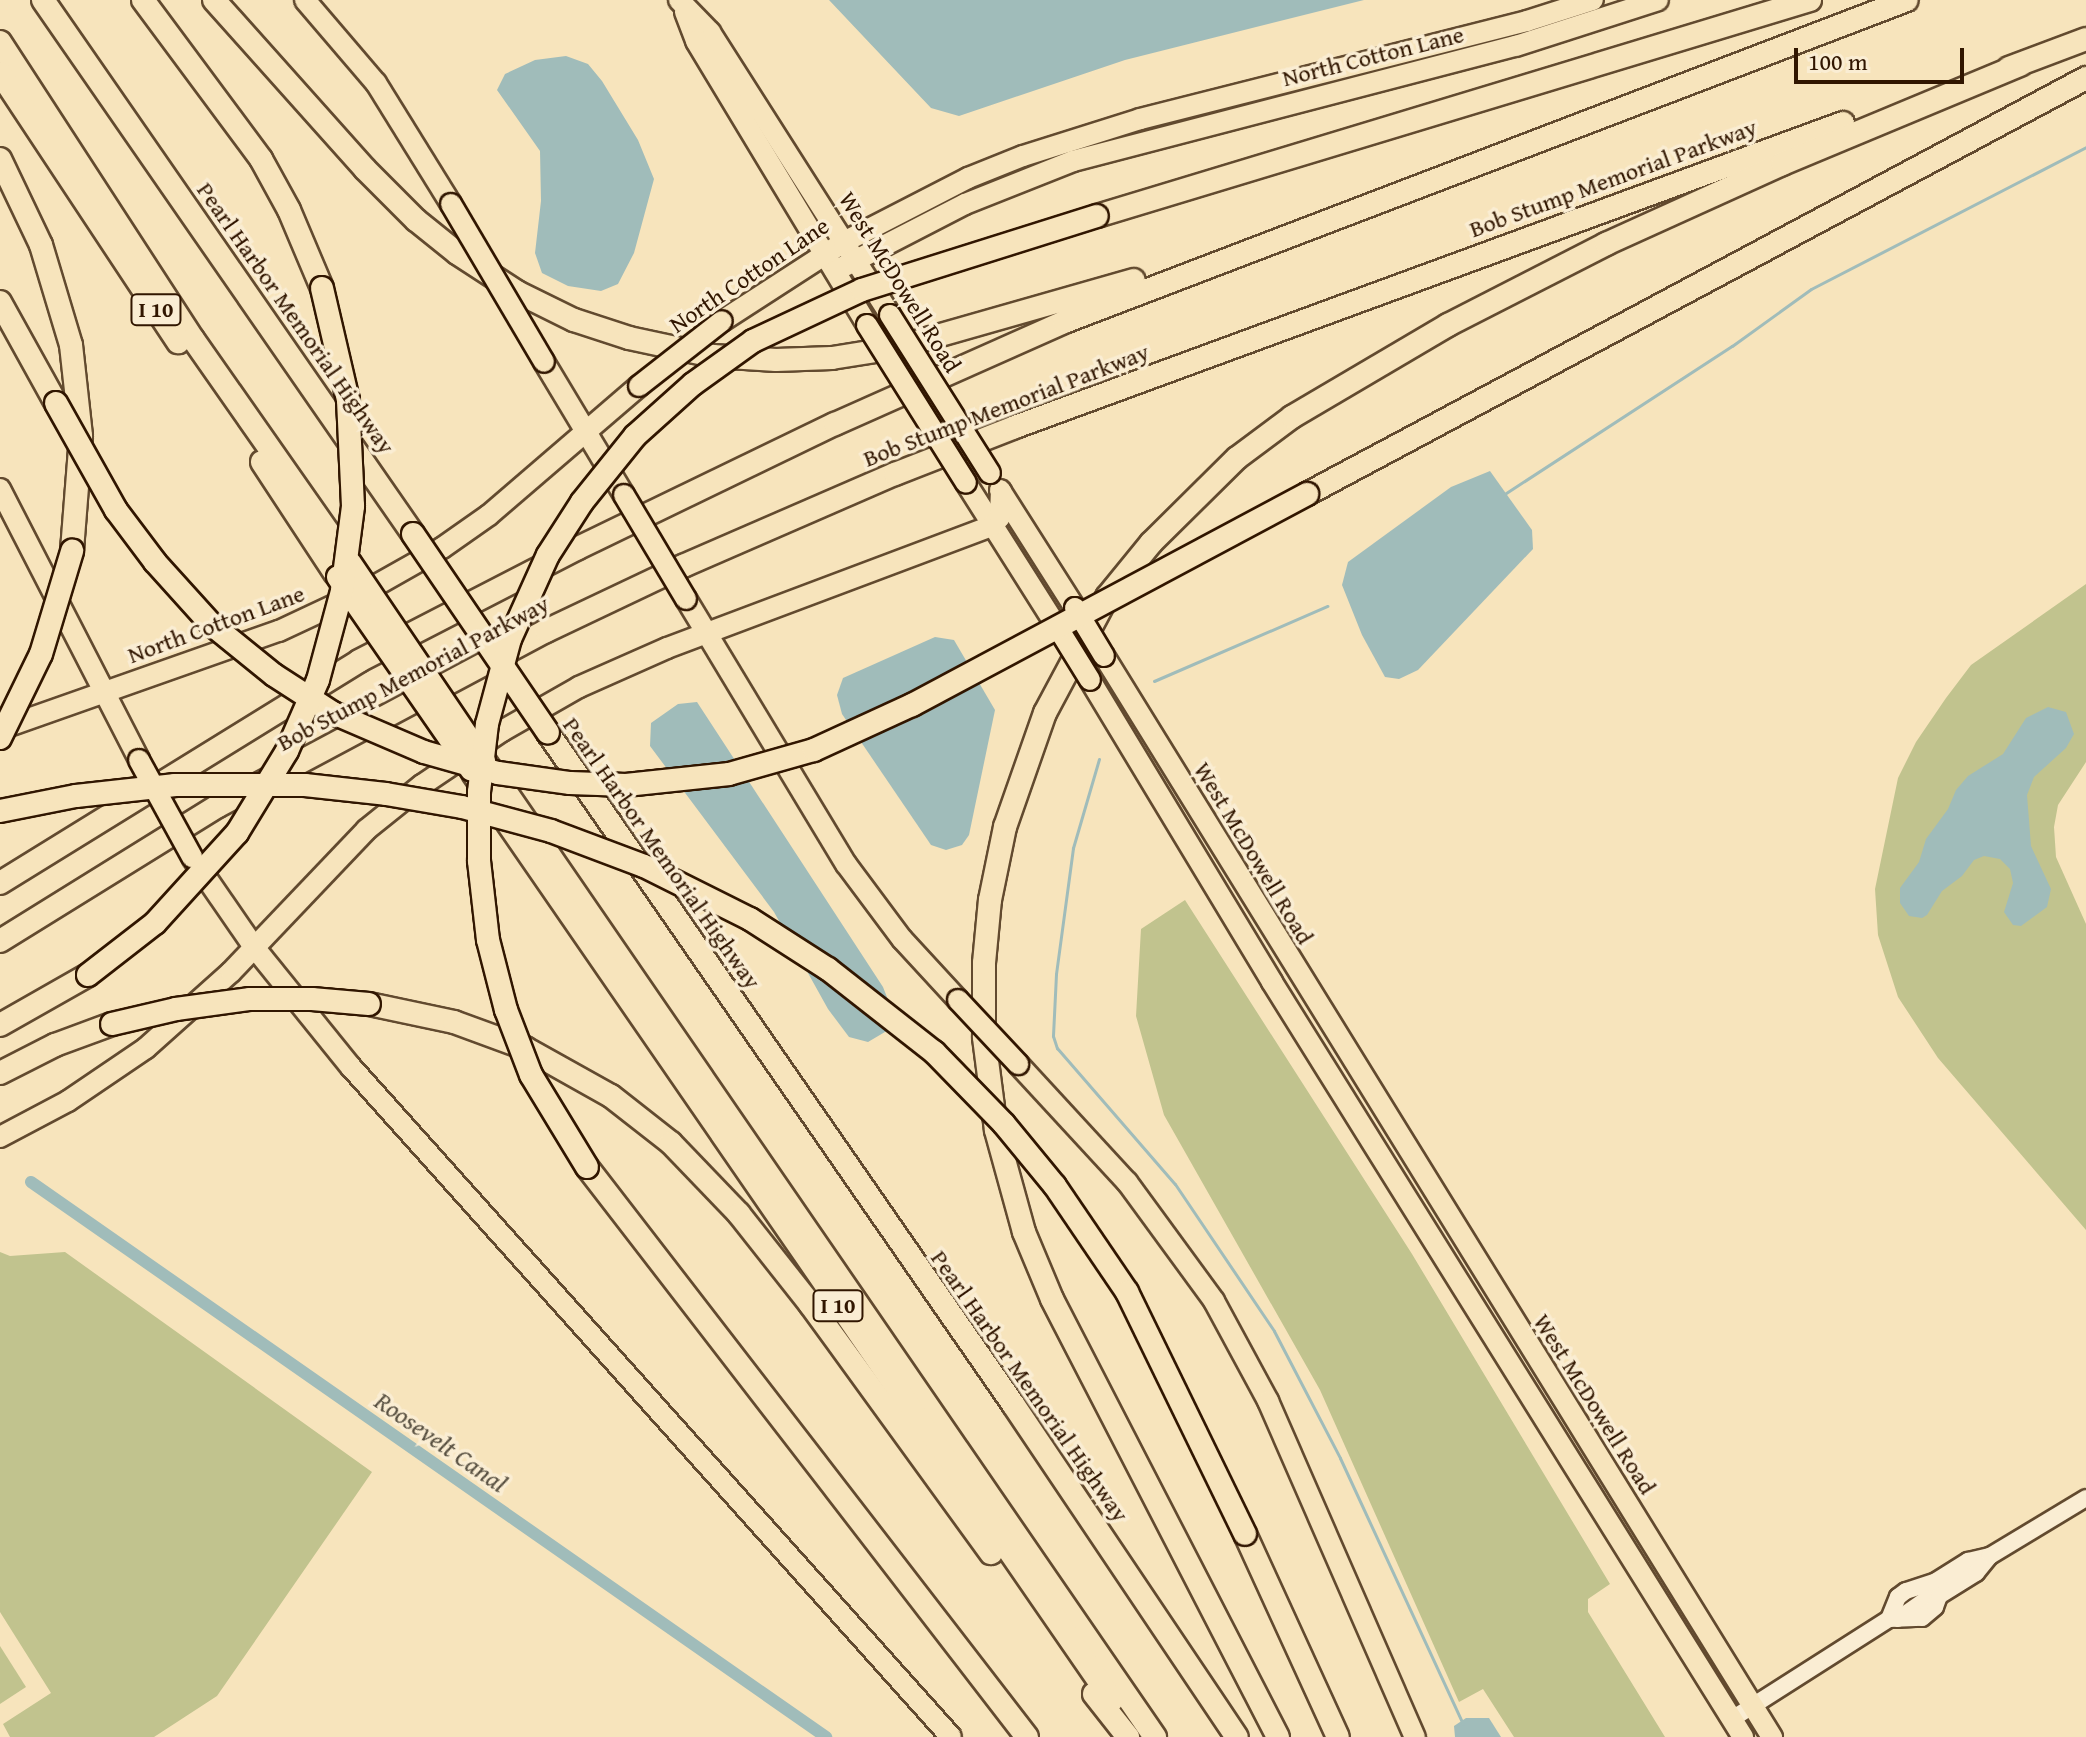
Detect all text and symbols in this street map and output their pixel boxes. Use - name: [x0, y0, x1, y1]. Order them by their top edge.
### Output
- street label: North Cotton Lane: [1279, 20, 1467, 92]
- scale bar: [1798, 32, 1968, 82]
- text: 100 m: [1808, 44, 1868, 79]
- street label: Bob Stump Memorial Parkway: [1465, 113, 1761, 243]
- street label: Pearl Harbor Memorial Highway: [191, 177, 401, 459]
- street label: West McDowell Road: [833, 186, 967, 378]
- street label: North Cotton Lane: [664, 211, 834, 339]
- road number: I 10: [130, 292, 182, 328]
- street label: Bob Stump Memorial Parkway: [859, 337, 1153, 473]
- street label: North Cotton Lane: [124, 579, 308, 669]
- street label: Bob Stump Memorial Parkway: [272, 589, 554, 757]
- street label: Pearl Harbor Memorial Highway: [557, 712, 767, 994]
- street label: West McDowell Road: [1188, 757, 1320, 949]
- street label: Pearl Harbor Memorial Highway: [925, 1245, 1135, 1527]
- road number: I 10: [812, 1288, 864, 1324]
- street label: West McDowell Road: [1528, 1308, 1662, 1500]
- water label: Roosevelt Canal: [369, 1385, 513, 1499]

